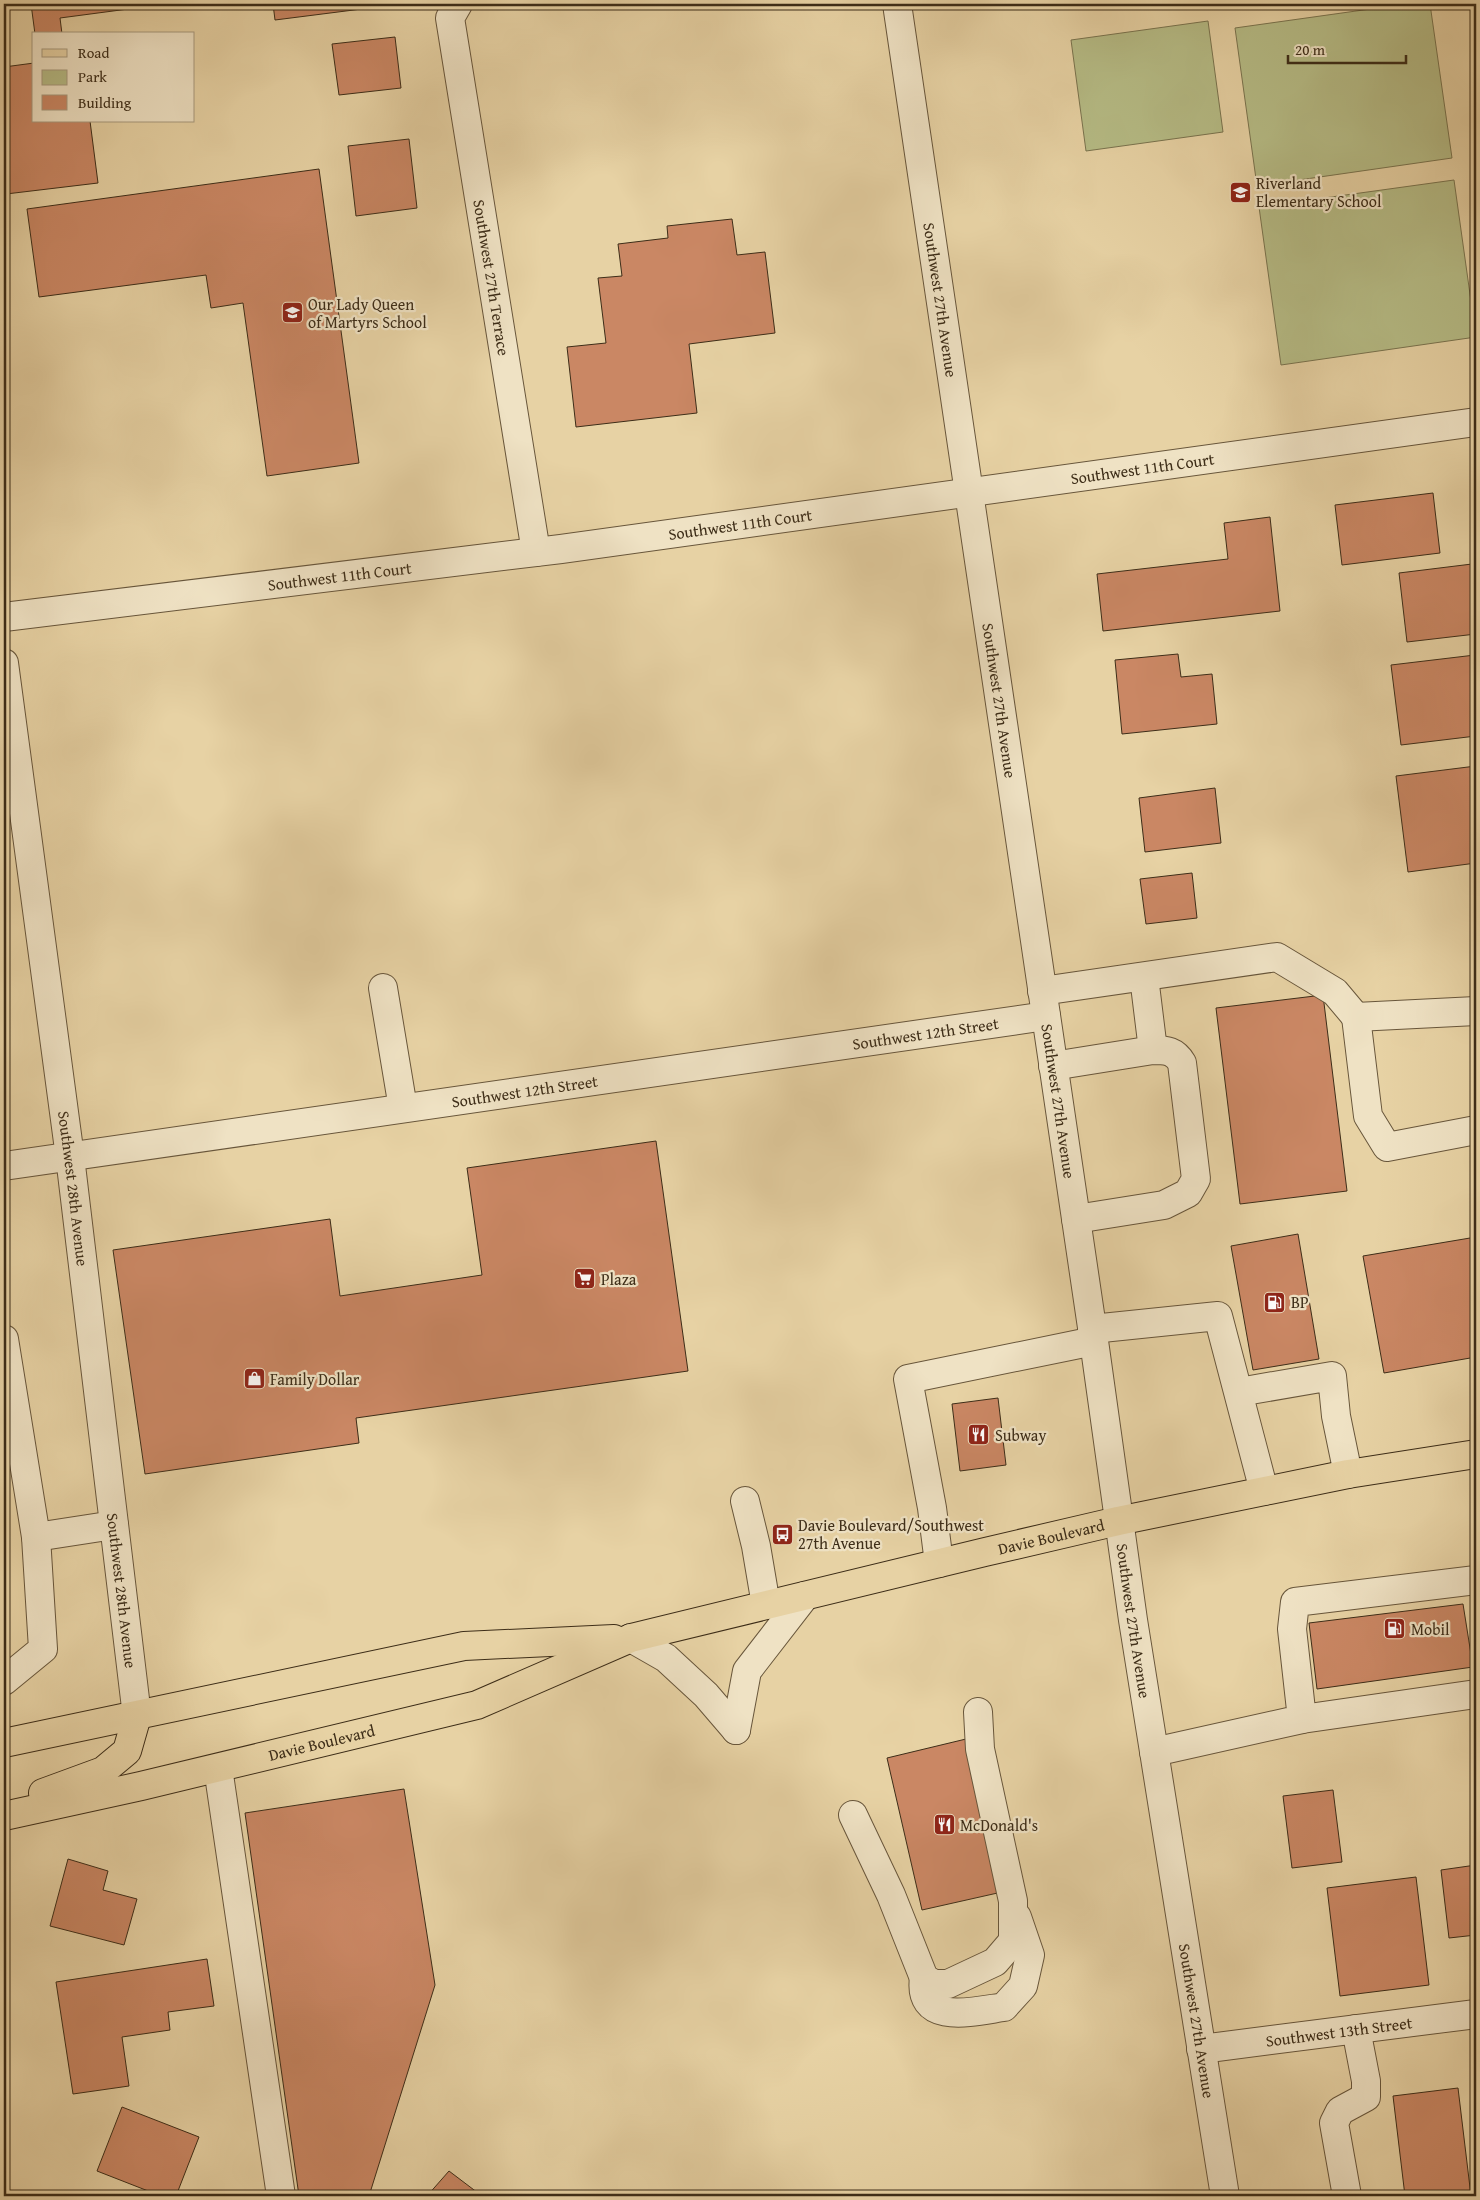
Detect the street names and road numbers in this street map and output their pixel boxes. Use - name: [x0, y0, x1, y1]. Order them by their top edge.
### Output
- street label: Southwest 27th Terrace: [467, 198, 516, 357]
- street label: Southwest 27th Avenue: [917, 221, 964, 379]
- street label: Southwest 11th Court: [1069, 446, 1216, 490]
- street label: Southwest 11th Court: [667, 502, 814, 546]
- street label: Southwest 11th Court: [266, 555, 413, 597]
- street label: Southwest 27th Avenue: [976, 621, 1023, 779]
- street label: Southwest 12th Street: [851, 1011, 1001, 1056]
- street label: Southwest 27th Avenue: [1035, 1022, 1082, 1180]
- street label: Southwest 12th Street: [450, 1069, 600, 1113]
- street label: Southwest 28th Avenue: [52, 1109, 95, 1267]
- street label: Southwest 28th Avenue: [101, 1512, 143, 1669]
- street label: Davie Boulevard: [995, 1512, 1107, 1561]
- street label: Southwest 27th Avenue: [1110, 1542, 1157, 1700]
- street label: Davie Boulevard: [266, 1718, 378, 1767]
- street label: Southwest 27th Avenue: [1173, 1942, 1221, 2100]
- street label: Southwest 13th Street: [1264, 2010, 1414, 2053]

